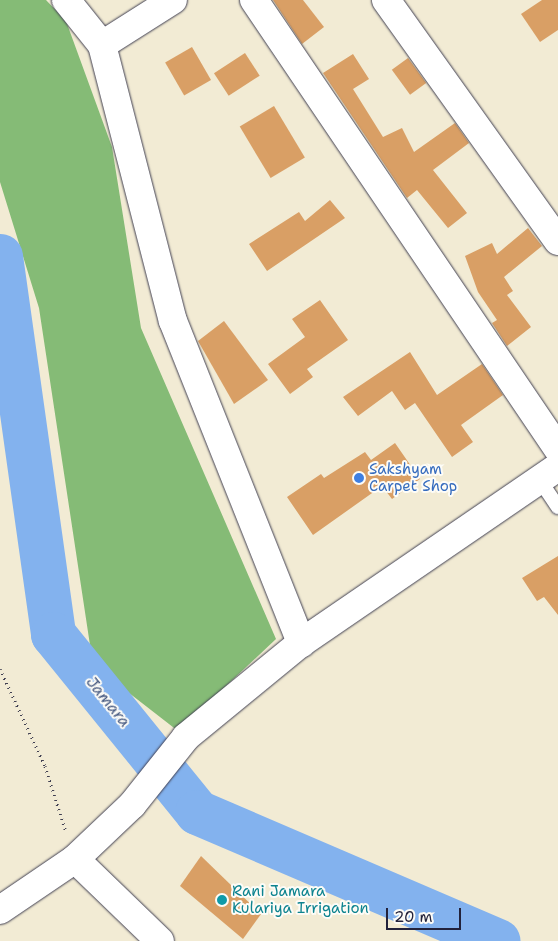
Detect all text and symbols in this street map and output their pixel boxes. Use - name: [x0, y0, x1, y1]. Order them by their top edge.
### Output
- place label: Sakshyam Carpet Shop: [369, 460, 457, 495]
- marker: Sakshyam Carpet Shop: [353, 472, 365, 484]
- water label: Jamara: [82, 673, 134, 731]
- place label: Rani Jamara Kulariya Irrigation: [232, 882, 369, 917]
- marker: Rani Jamara Kulariya Irrigation: [216, 894, 228, 906]
- scale bar: [388, 898, 463, 930]
- text: 20 m: [394, 907, 433, 927]

